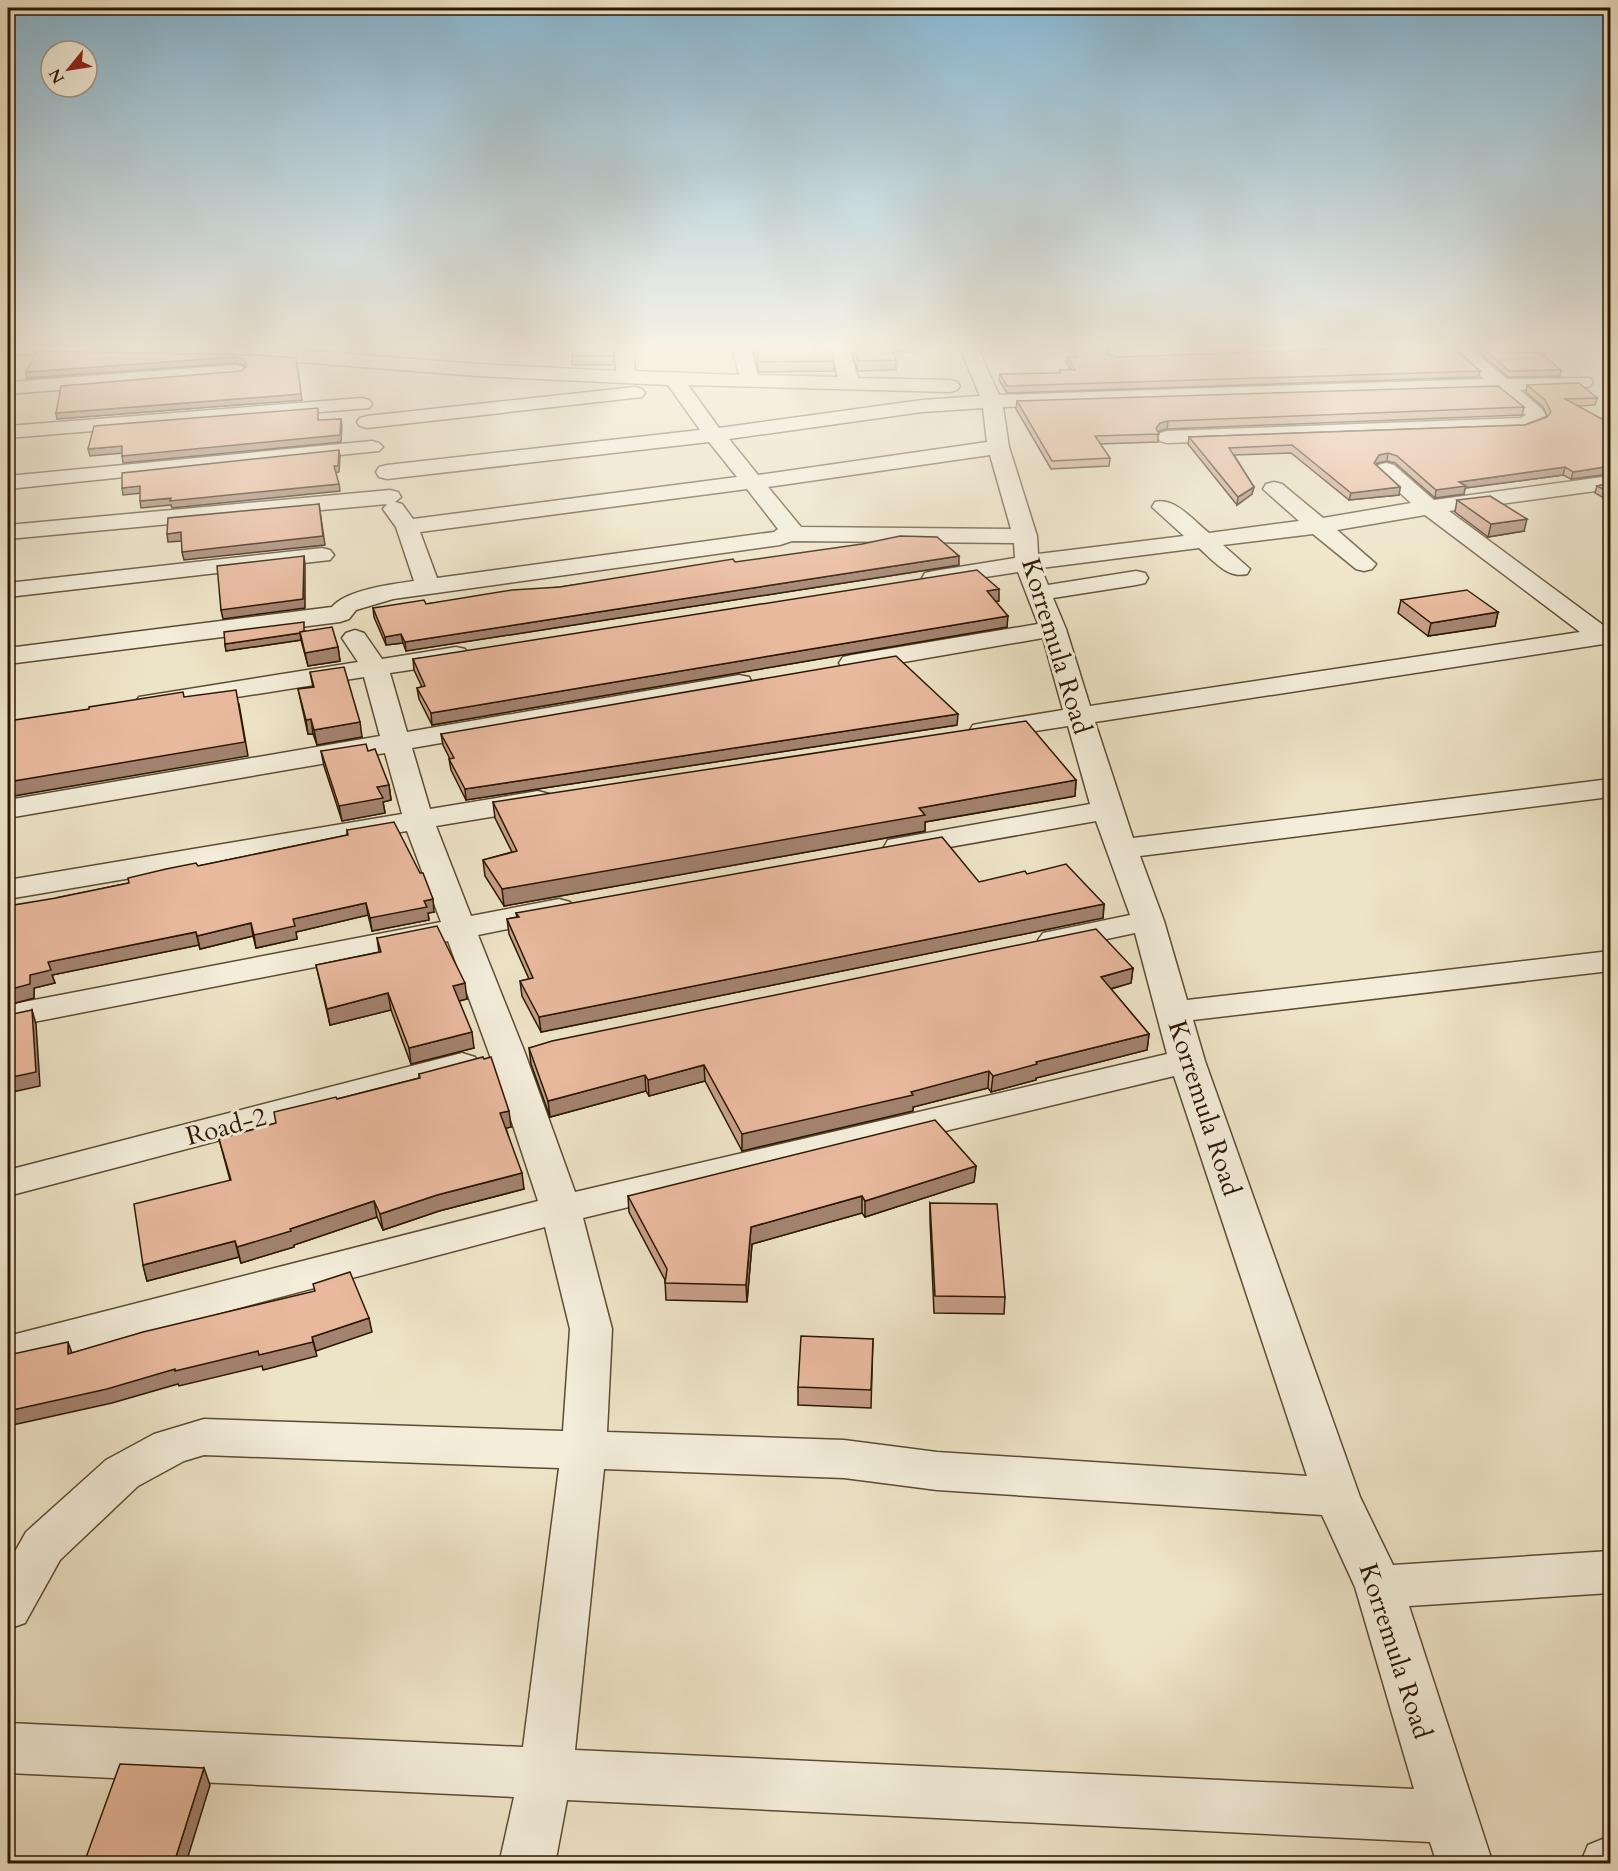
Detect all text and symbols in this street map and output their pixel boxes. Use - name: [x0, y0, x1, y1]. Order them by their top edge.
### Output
- north arrow: [39, 39, 99, 99]
- text: N: [44, 64, 70, 88]
- street label: Korremula Road: [1013, 554, 1100, 739]
- street label: Korremula Road: [1160, 1016, 1249, 1200]
- street label: Road-2: [182, 1099, 270, 1154]
- street label: Korremula Road: [1351, 1559, 1440, 1743]

